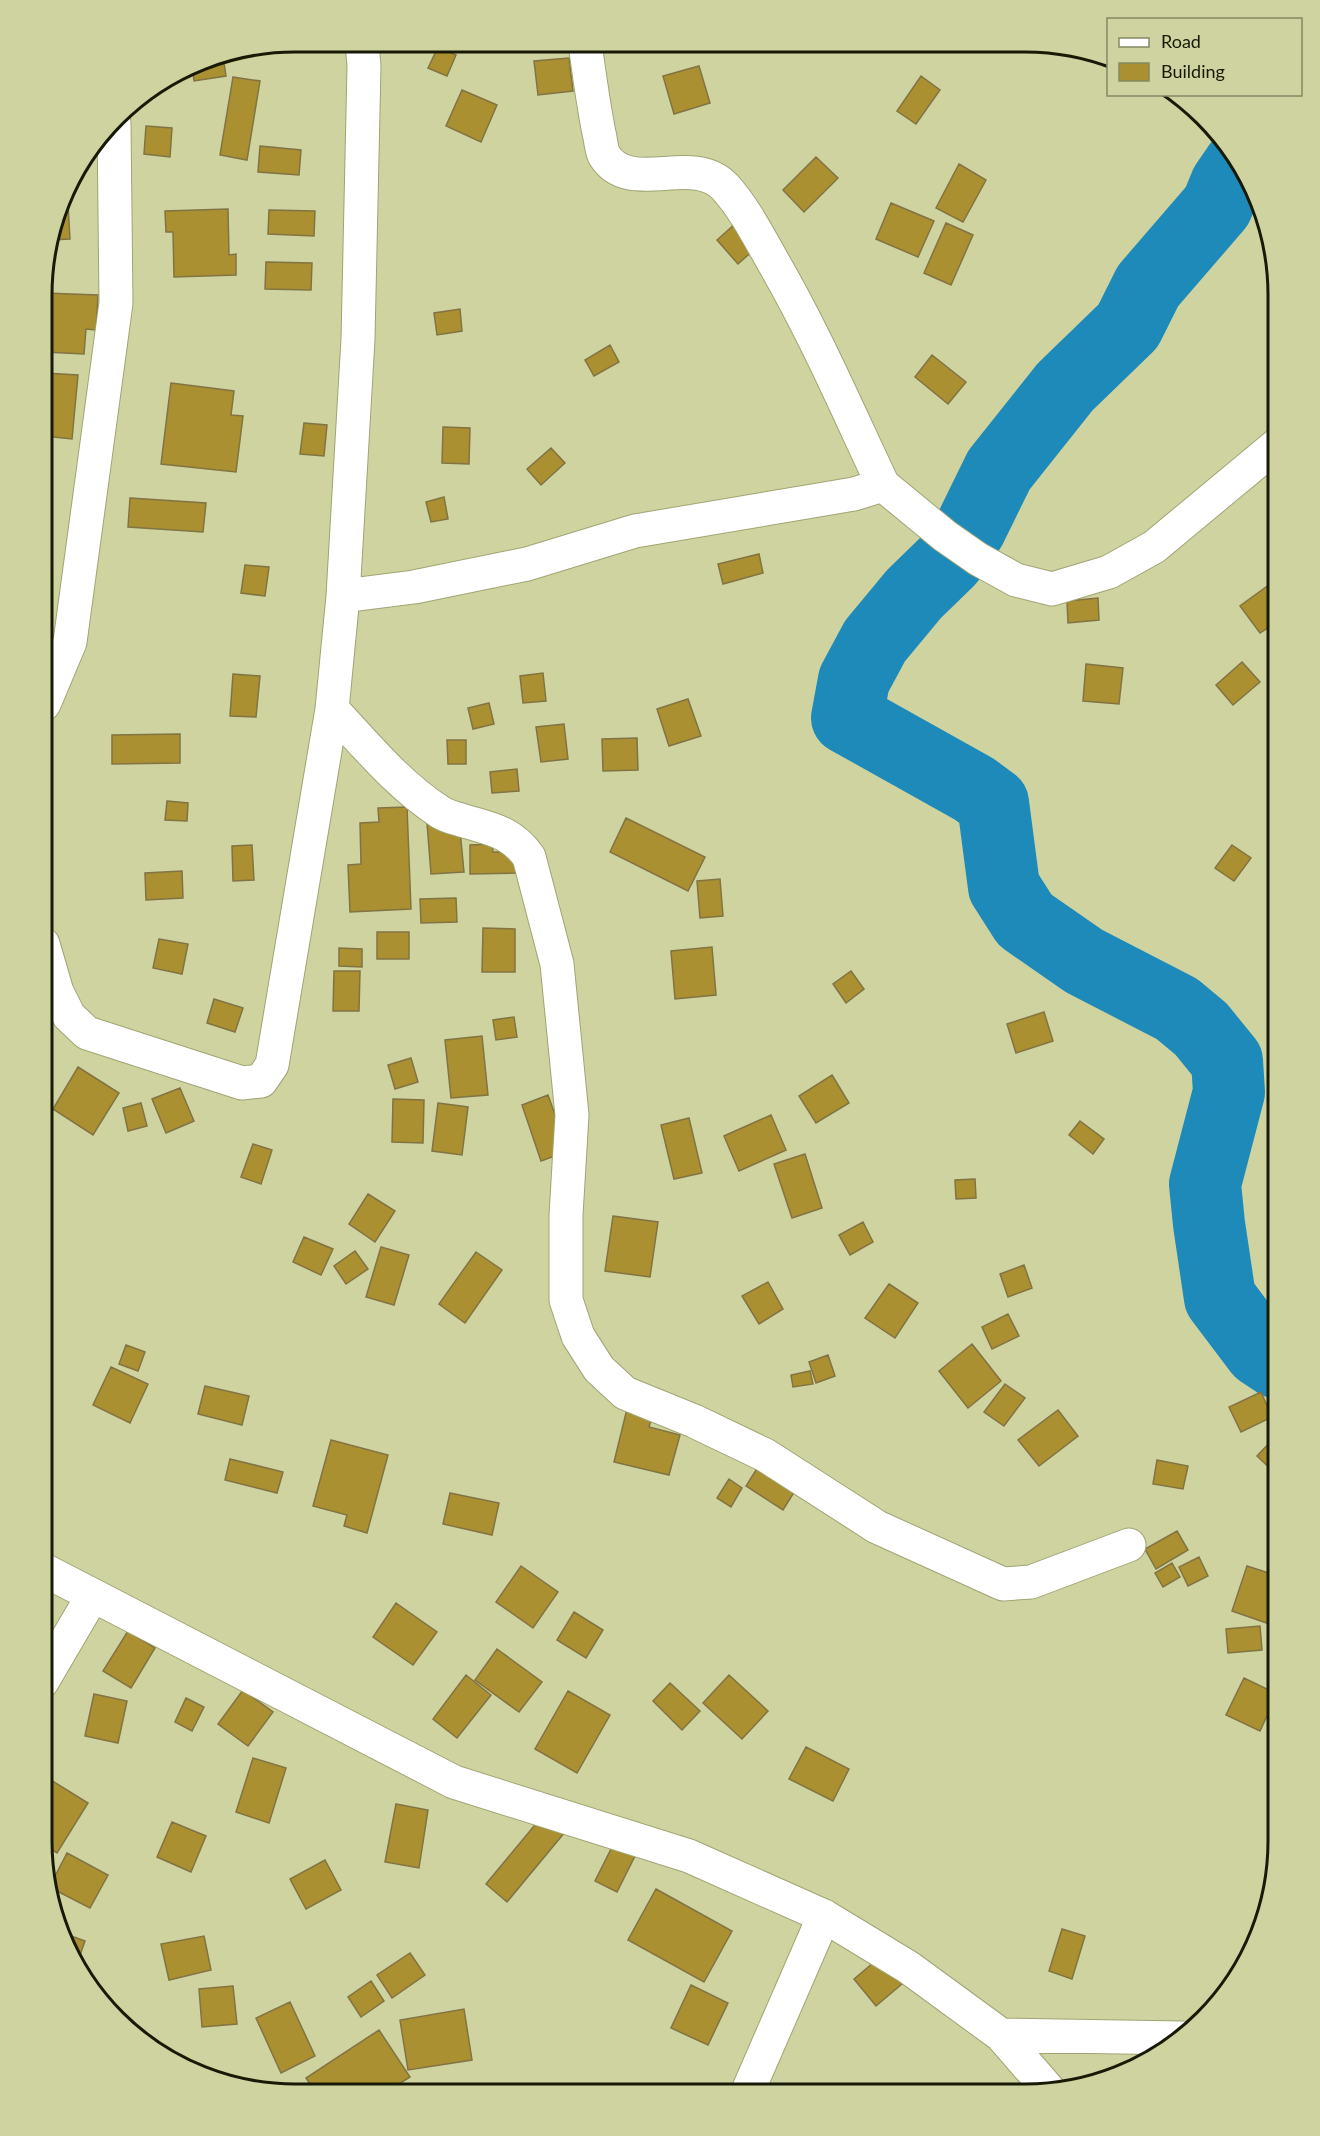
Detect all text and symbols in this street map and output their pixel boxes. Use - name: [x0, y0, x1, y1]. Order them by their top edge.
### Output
- legend: [1107, 18, 1302, 96]
- text: Road: [1161, 30, 1201, 52]
- text: Building: [1161, 60, 1225, 82]

